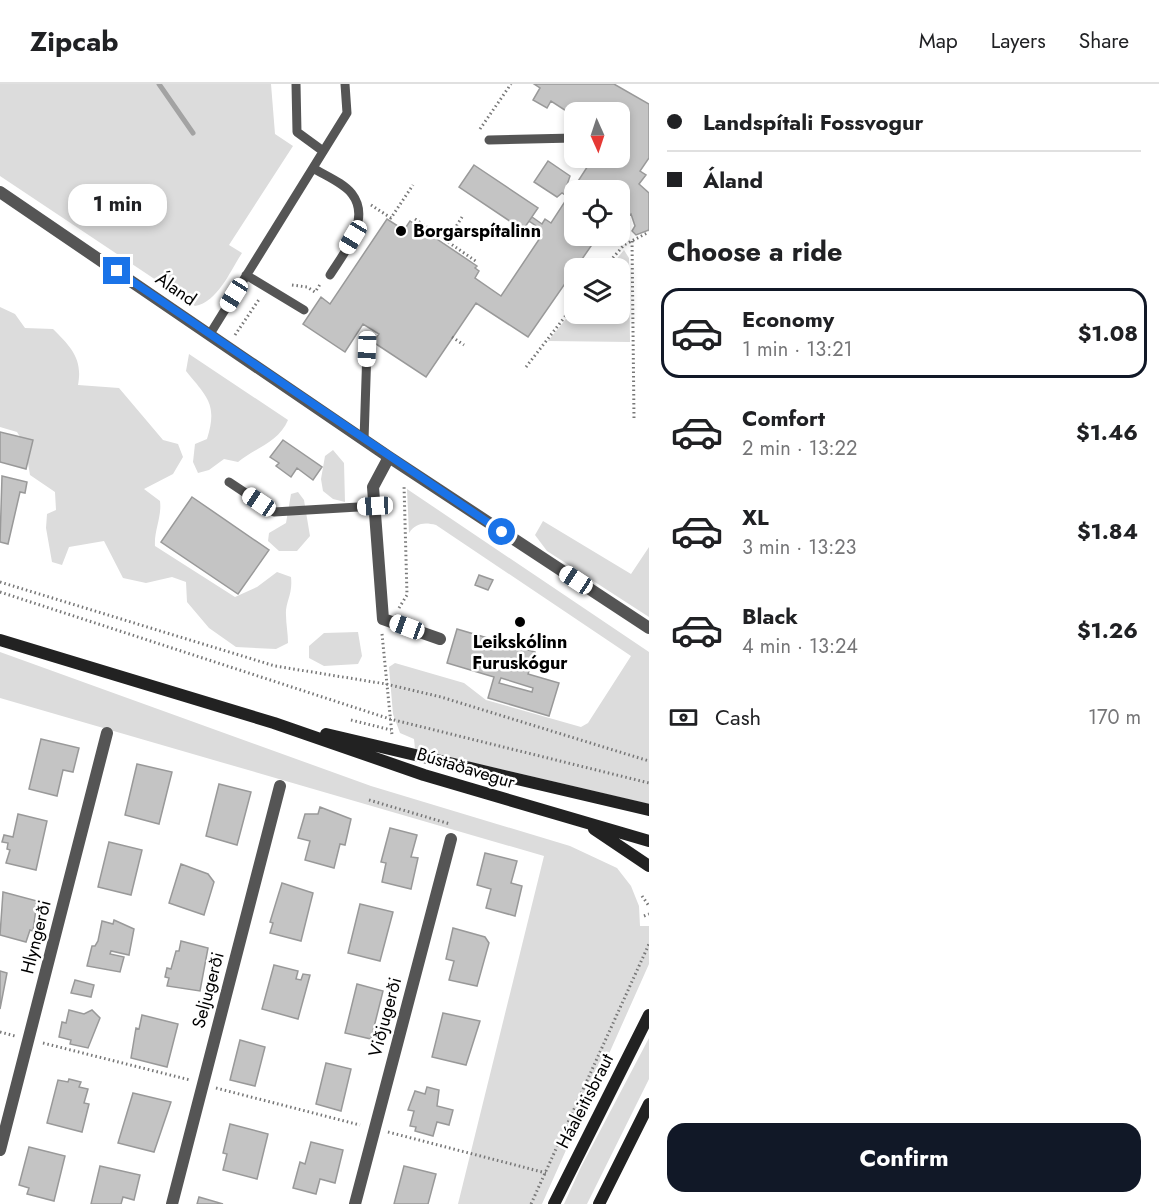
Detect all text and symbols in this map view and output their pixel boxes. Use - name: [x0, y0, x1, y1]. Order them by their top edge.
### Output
- text: Zipcab: [30, 21, 119, 62]
- text: Map: [919, 26, 958, 56]
- text: Layers: [991, 26, 1046, 56]
- text: Share: [1079, 26, 1129, 56]
- north arrow: [564, 102, 630, 168]
- map controls: [564, 102, 630, 324]
- text: Landspítali Fossvogur: [703, 106, 924, 138]
- text: Áland: [703, 164, 763, 196]
- button: locate: [564, 180, 630, 246]
- callout: 1 min: [68, 184, 166, 226]
- text: 1 min: [93, 190, 142, 219]
- car: [336, 217, 370, 257]
- place label: Borgarspítalinn: [413, 218, 541, 244]
- marker: Borgarspítalinn: [394, 224, 408, 238]
- text: Choose a ride: [667, 232, 842, 271]
- route end: [103, 257, 130, 284]
- button: layers: [564, 258, 630, 324]
- street label: Áland: [150, 266, 202, 312]
- car: [217, 275, 251, 315]
- text: Economy: [742, 303, 834, 335]
- icon: car: [670, 306, 724, 360]
- text: $1.08: [1078, 317, 1138, 349]
- car: [357, 331, 377, 367]
- text: 1 min · 13:21: [742, 335, 853, 364]
- text: Comfort: [742, 402, 825, 434]
- icon: car: [670, 405, 724, 459]
- text: $1.46: [1076, 416, 1138, 448]
- text: 2 min · 13:22: [742, 434, 857, 463]
- car: [239, 484, 279, 520]
- car: [357, 496, 393, 516]
- text: XL: [742, 501, 769, 533]
- icon: car: [670, 504, 724, 558]
- text: $1.84: [1077, 515, 1138, 547]
- route start: [488, 518, 515, 545]
- text: 3 min · 13:23: [742, 533, 856, 562]
- car: [556, 563, 596, 597]
- text: Black: [742, 600, 798, 632]
- icon: car: [670, 603, 724, 657]
- car: [387, 612, 427, 642]
- text: $1.26: [1077, 614, 1138, 646]
- marker: Leikskólinn Furuskógur: [513, 615, 527, 629]
- place label: Leikskólinn Furuskógur: [472, 629, 568, 676]
- text: 4 min · 13:24: [742, 632, 858, 661]
- icon: cash: [667, 701, 700, 734]
- text: Cash: [715, 701, 761, 733]
- text: 170 m: [1088, 703, 1141, 732]
- street label: Bústaðavegur: [414, 741, 519, 796]
- street label: Hlyngerði: [14, 897, 58, 977]
- street label: Seljugerði: [185, 949, 231, 1031]
- street label: Viðjugerði: [362, 974, 408, 1060]
- street label: Háaleitisbraut: [550, 1048, 620, 1153]
- button: Confirm: [667, 1123, 1141, 1192]

